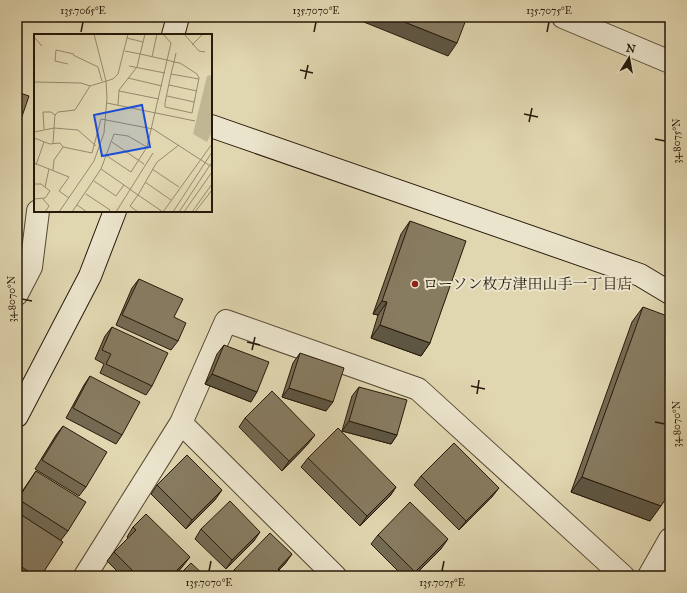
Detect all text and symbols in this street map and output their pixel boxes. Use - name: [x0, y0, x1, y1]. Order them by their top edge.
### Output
- text: 135.7065°E: [60, 5, 106, 17]
- text: 135.7070°E: [293, 5, 339, 17]
- text: 135.7075°E: [526, 5, 572, 17]
- inset map: [34, 34, 212, 212]
- north arrow: [609, 38, 649, 78]
- text: N: [625, 41, 637, 56]
- text: 34.8075°N: [671, 118, 683, 164]
- text: 34.8070°N: [6, 275, 18, 322]
- place label: ローソン枚方津田山手一丁目店: [423, 275, 632, 293]
- marker: ローソン枚方津田山手一丁目店: [410, 279, 420, 289]
- text: 34.8070°N: [671, 400, 683, 447]
- text: 135.7070°E: [186, 577, 232, 589]
- text: 135.7075°E: [419, 577, 465, 589]

